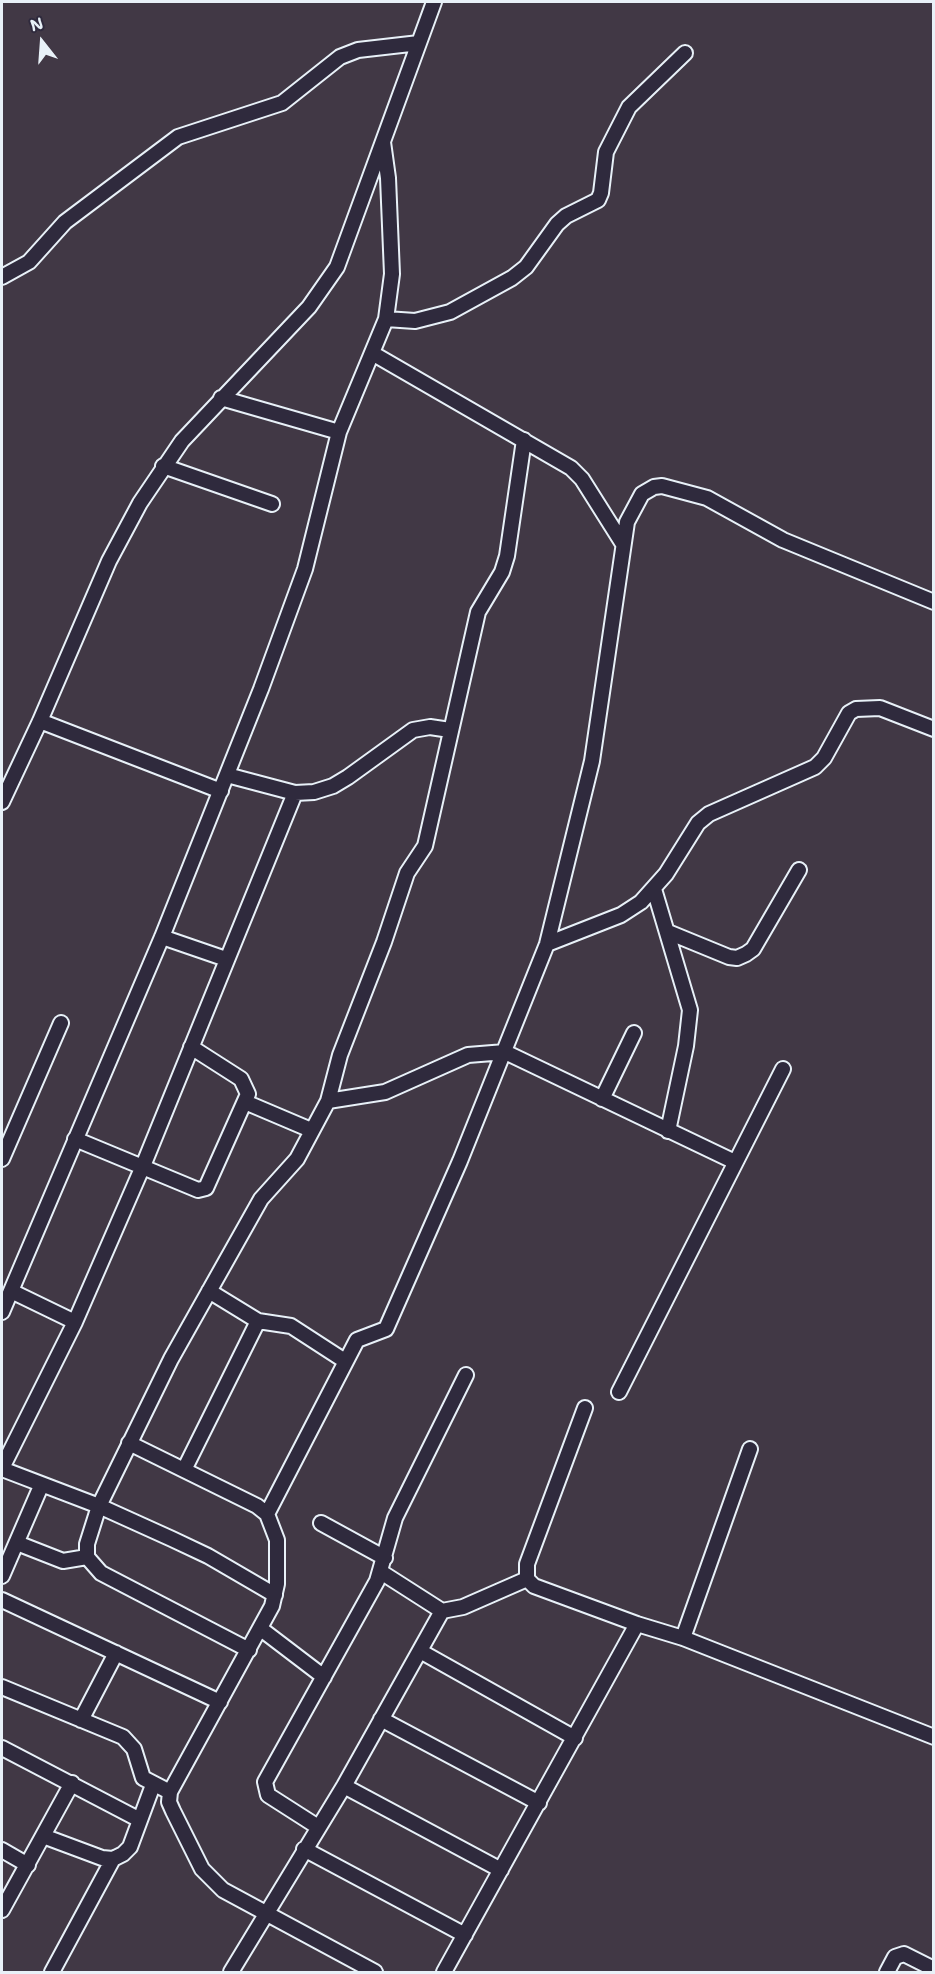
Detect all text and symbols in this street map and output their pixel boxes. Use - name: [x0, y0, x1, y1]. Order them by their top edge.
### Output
- north arrow: [12, 12, 72, 72]
- text: N: [27, 12, 46, 36]

